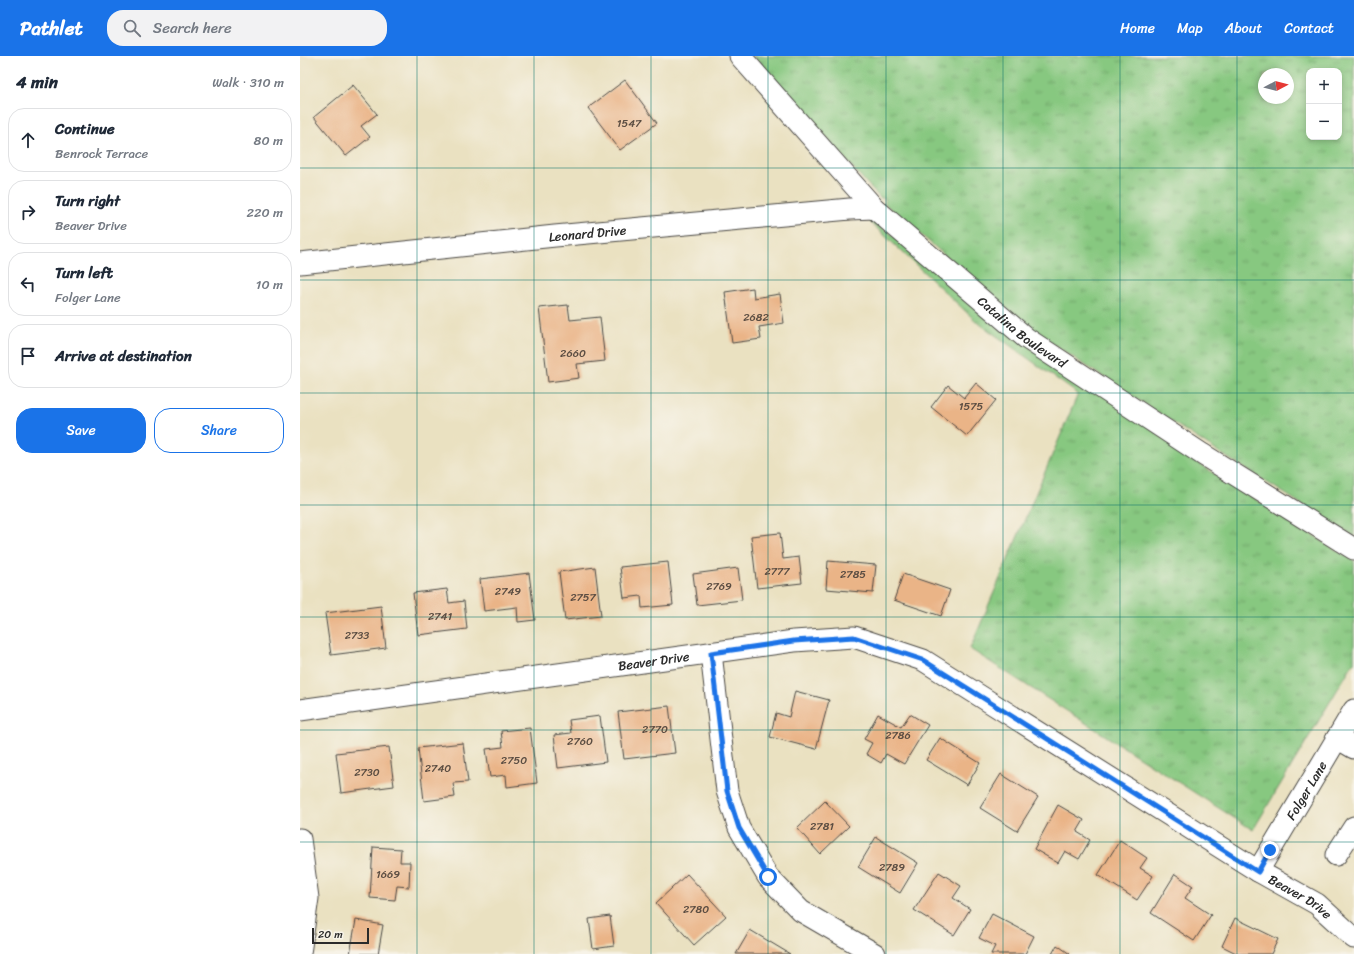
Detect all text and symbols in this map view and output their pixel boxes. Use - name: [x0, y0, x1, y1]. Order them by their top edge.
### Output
- search box: [107, 10, 387, 46]
- text: Pathlet: [20, 12, 83, 45]
- text: Search here: [153, 15, 232, 41]
- text: Home: [1120, 16, 1155, 41]
- text: Map: [1177, 16, 1203, 41]
- text: About: [1225, 16, 1262, 41]
- text: Contact: [1284, 16, 1334, 41]
- icon: search: [121, 17, 143, 39]
- text: 4 min: [16, 67, 58, 97]
- north arrow: [1258, 68, 1294, 104]
- map controls: [1306, 68, 1342, 140]
- button: +: [1306, 68, 1342, 104]
- text: Walk · 310 m: [212, 71, 284, 94]
- button: −: [1306, 104, 1342, 140]
- house number: 1547: [617, 114, 642, 133]
- text: Continue: [55, 116, 115, 142]
- icon: ahead: [17, 129, 39, 151]
- text: 80 m: [254, 129, 283, 152]
- text: Benrock Terrace: [55, 142, 148, 165]
- text: Turn right: [55, 188, 120, 214]
- icon: right: [17, 201, 39, 223]
- text: 220 m: [246, 201, 283, 224]
- text: Beaver Drive: [55, 214, 127, 237]
- street label: Leonard Drive: [547, 218, 628, 248]
- text: Turn left: [55, 260, 113, 286]
- icon: left: [17, 273, 39, 295]
- text: 10 m: [256, 273, 283, 296]
- text: Folger Lane: [55, 286, 121, 309]
- street label: Catalina Boulevard: [972, 290, 1073, 374]
- house number: 2682: [743, 308, 769, 327]
- text: Arrive at destination: [55, 343, 192, 369]
- house number: 2660: [560, 344, 586, 363]
- icon: arrive: [17, 345, 39, 367]
- house number: 1575: [959, 397, 983, 416]
- button: Save: [16, 408, 146, 453]
- button: Share: [154, 408, 284, 453]
- house number: 2777: [764, 562, 790, 581]
- house number: 2785: [840, 565, 866, 584]
- house number: 2769: [706, 577, 732, 596]
- house number: 2749: [495, 582, 521, 601]
- house number: 2757: [570, 588, 597, 607]
- house number: 2741: [428, 607, 452, 626]
- house number: 2733: [345, 626, 369, 645]
- street label: Beaver Drive: [616, 644, 691, 677]
- house number: 2770: [642, 720, 668, 739]
- house number: 2786: [885, 726, 911, 745]
- house number: 2760: [567, 732, 593, 751]
- house number: 2750: [501, 751, 527, 770]
- street label: Folger Lane: [1279, 756, 1333, 824]
- house number: 2740: [425, 759, 451, 778]
- house number: 2730: [354, 763, 380, 782]
- house number: 2781: [810, 817, 834, 836]
- route end: [1261, 841, 1279, 859]
- house number: 2789: [879, 858, 905, 877]
- house number: 1669: [376, 865, 400, 884]
- route start: [759, 868, 777, 886]
- street label: Beaver Drive: [1264, 868, 1338, 925]
- house number: 2780: [683, 900, 709, 919]
- text: 20 m: [318, 925, 343, 944]
- scale bar: [312, 926, 369, 945]

